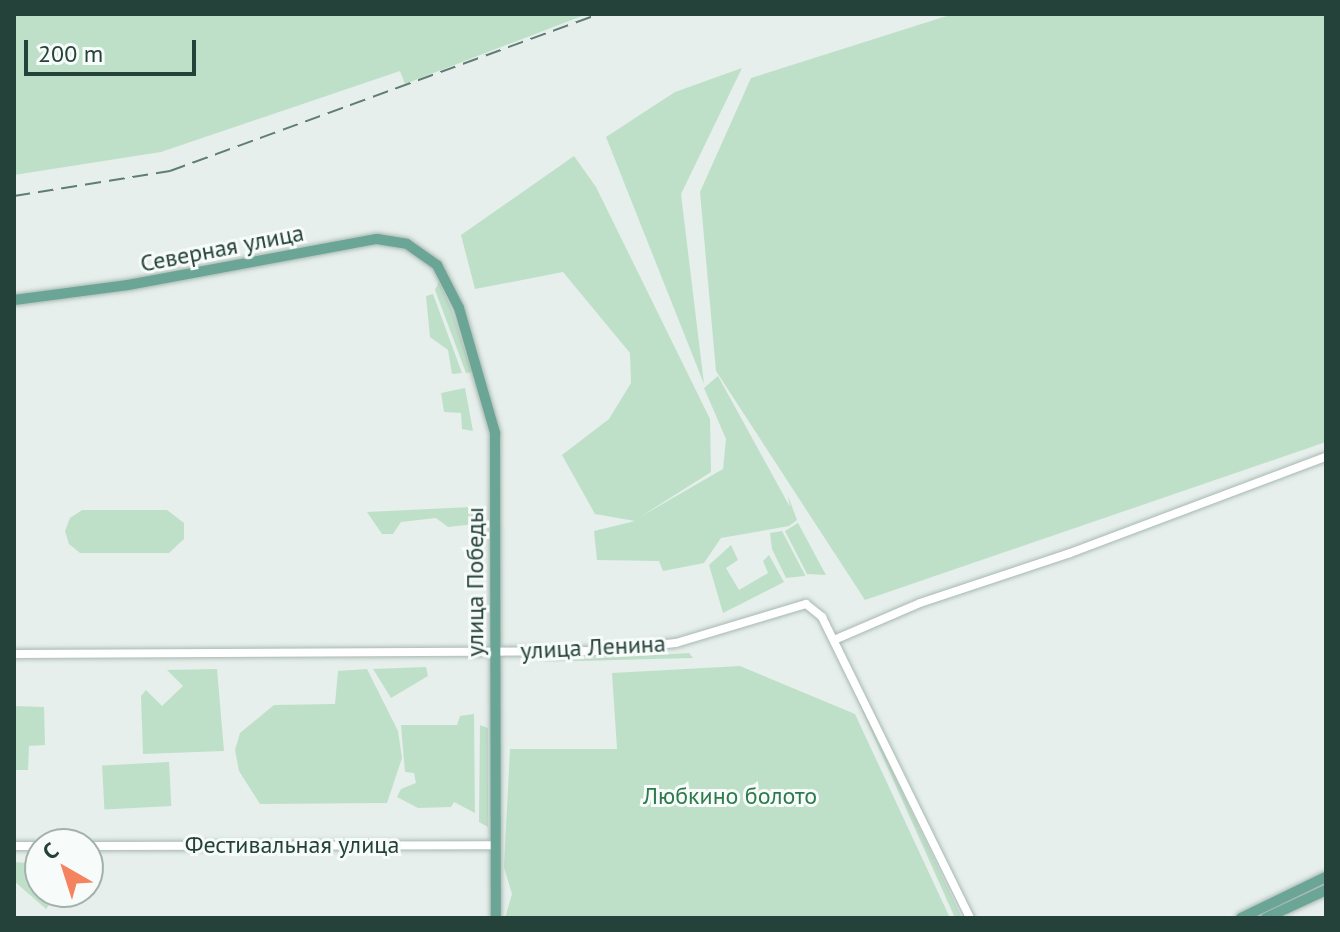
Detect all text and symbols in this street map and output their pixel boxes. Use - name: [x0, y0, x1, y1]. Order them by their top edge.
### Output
- scale bar: [28, 24, 200, 74]
- text: 200 m: [38, 38, 103, 69]
- street label: Северная улица: [138, 218, 306, 278]
- street label: улица Победы: [461, 507, 489, 657]
- street label: улица Ленина: [520, 629, 666, 665]
- park label: Любкино болото: [643, 782, 817, 810]
- north arrow: [24, 828, 104, 908]
- street label: Фестивальная улица: [185, 831, 399, 859]
- text: С: [37, 836, 64, 866]

